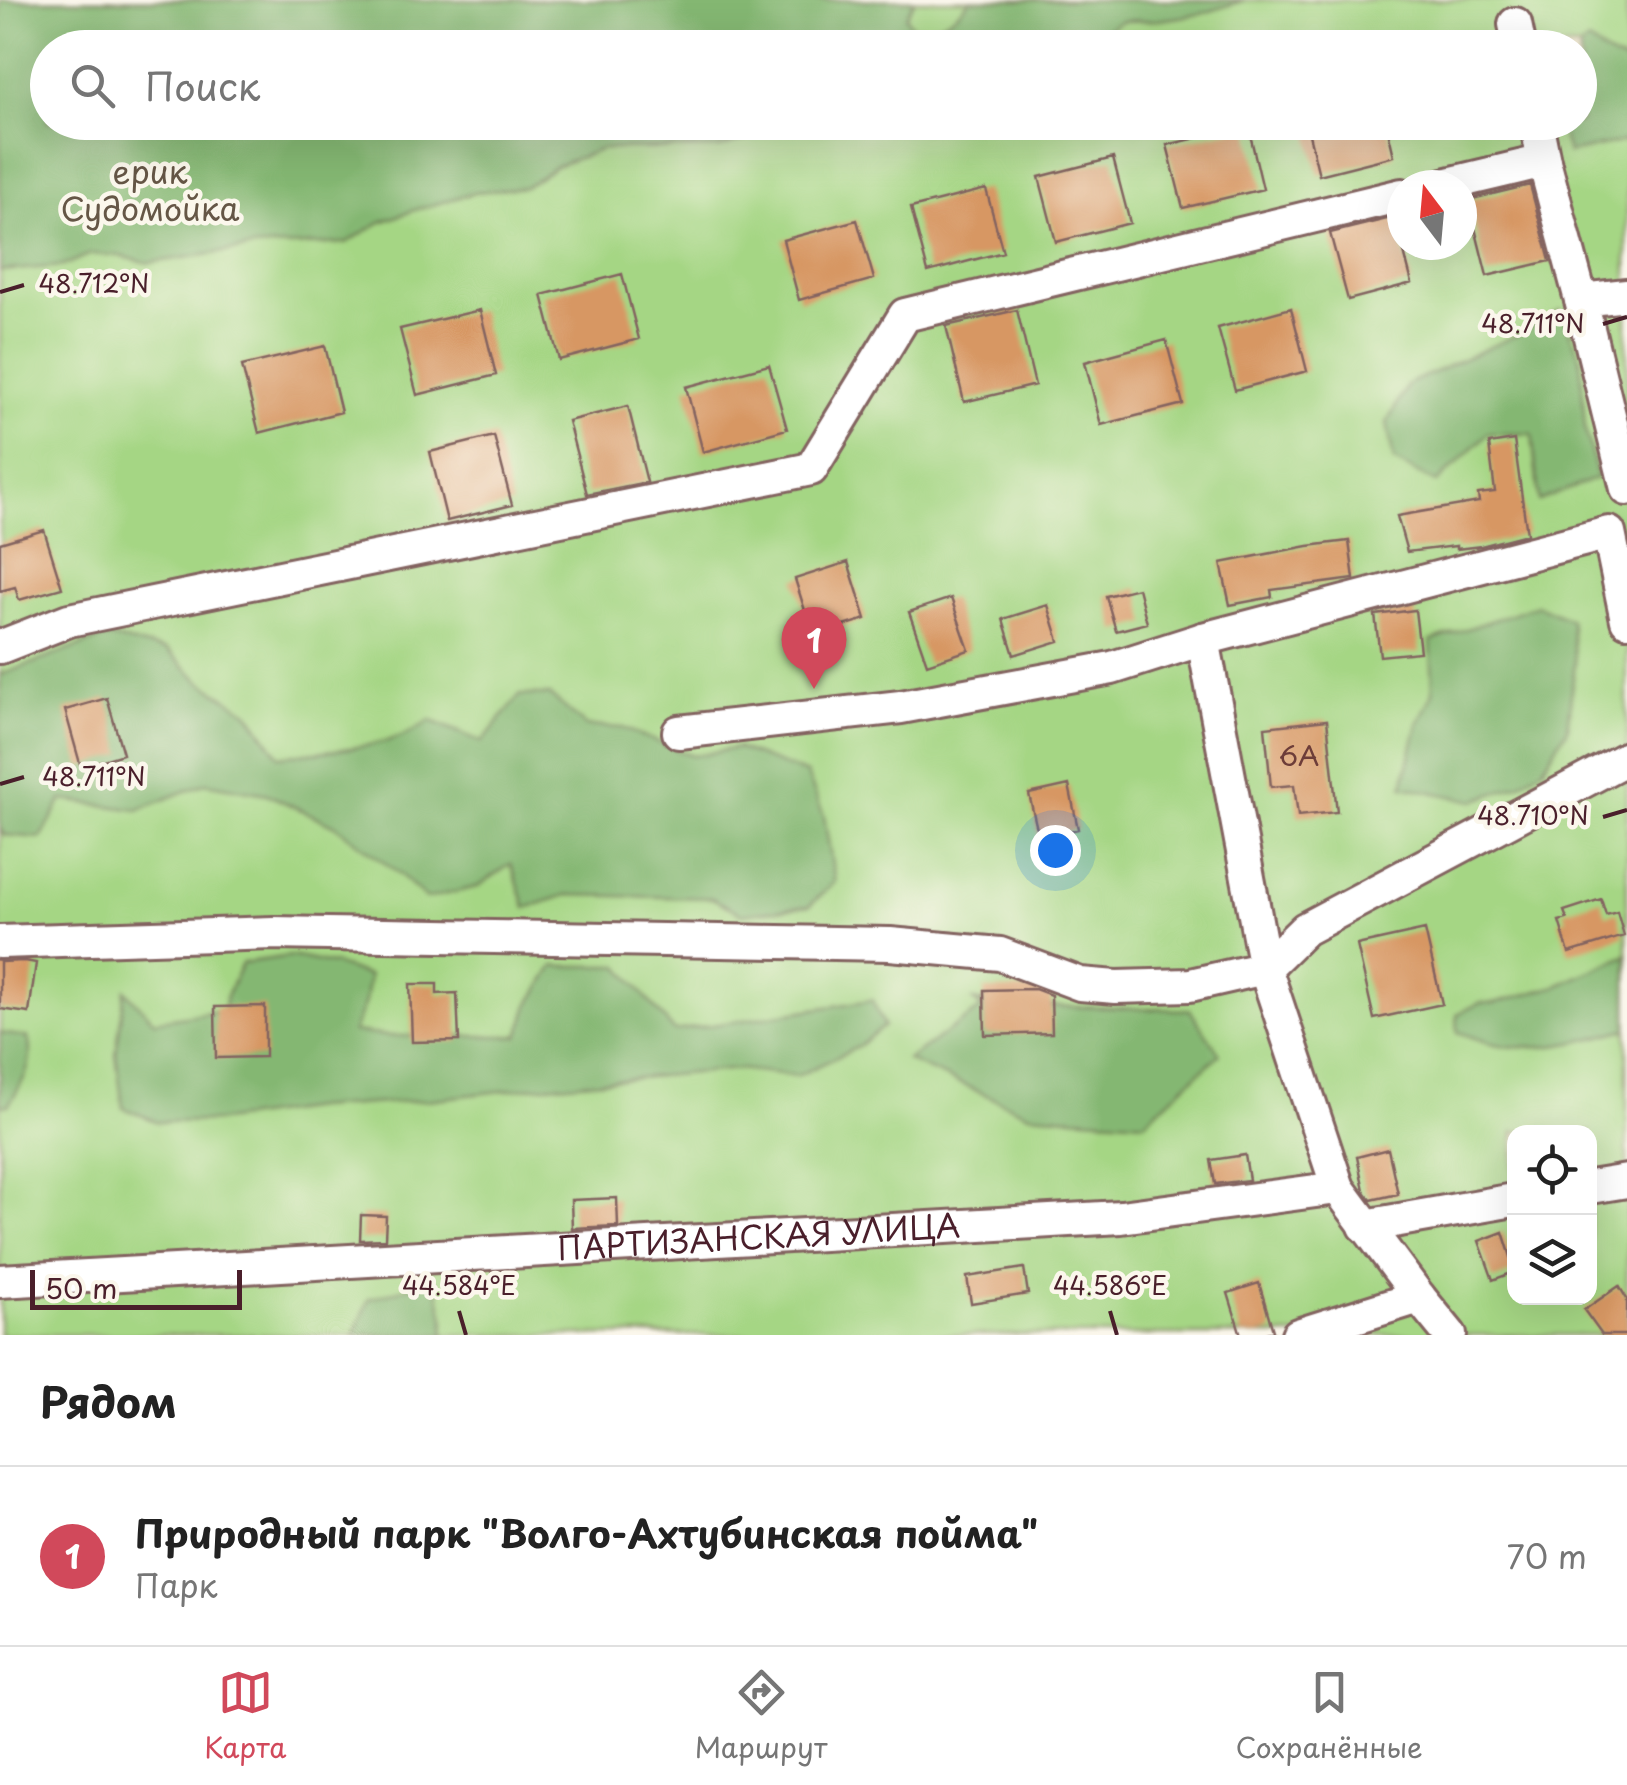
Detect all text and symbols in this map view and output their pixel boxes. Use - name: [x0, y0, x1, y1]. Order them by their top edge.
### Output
- search box: [30, 30, 1597, 140]
- text: Поиск: [145, 57, 260, 114]
- icon: search: [65, 58, 120, 113]
- park label: ерик Судомойка: [61, 147, 240, 232]
- north arrow: [1387, 170, 1477, 260]
- text: 48.712°N: [39, 264, 149, 302]
- text: 48.711°N: [1481, 304, 1585, 342]
- pin: 1: [782, 606, 846, 689]
- house number: 6А: [1278, 733, 1320, 776]
- text: 48.711°N: [42, 757, 146, 795]
- text: 48.710°N: [1477, 796, 1589, 834]
- your location: [1030, 825, 1081, 876]
- map controls: [1507, 1125, 1597, 1305]
- button: locate: [1507, 1125, 1597, 1215]
- street label: ПАРТИЗАНСКАЯ УЛИЦА: [556, 1200, 961, 1271]
- button: layers: [1507, 1215, 1597, 1305]
- scale bar: [30, 1265, 242, 1310]
- text: 50 m: [45, 1266, 118, 1309]
- text: 44.584°E: [402, 1266, 516, 1304]
- text: 44.586°E: [1053, 1266, 1167, 1304]
- text: Рядом: [40, 1369, 177, 1432]
- text: Природный парк "Волго-Ахтубинская пойма": [135, 1504, 1038, 1561]
- text: 1: [65, 1532, 80, 1580]
- text: 70 m: [1507, 1532, 1587, 1580]
- text: Парк: [135, 1561, 218, 1609]
- tab: Карта: [204, 1665, 286, 1768]
- tab: Маршрут: [695, 1665, 827, 1768]
- tab: Сохранённые: [1236, 1665, 1423, 1768]

